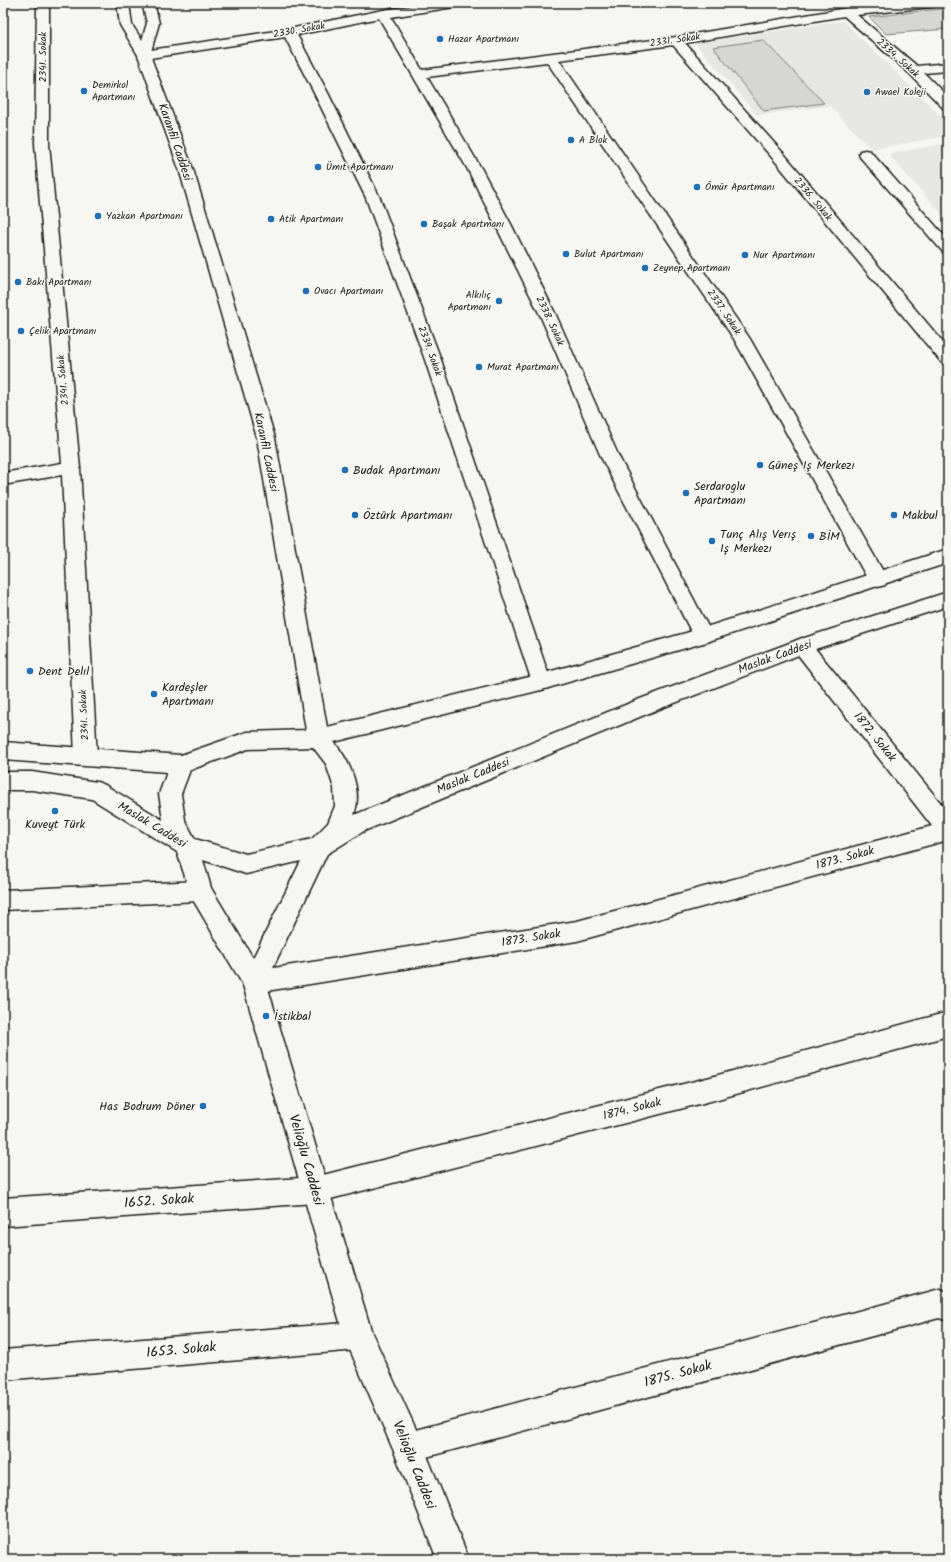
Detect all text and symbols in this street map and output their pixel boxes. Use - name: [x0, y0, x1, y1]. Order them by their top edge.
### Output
- street label: 2330. Sokak: [272, 18, 327, 42]
- street label: 2331. Sokak: [649, 29, 701, 51]
- street label: 2341. Sokak: [35, 31, 51, 82]
- place label: Hazar Apartmanı: [448, 31, 520, 47]
- marker: Hazar Apartmanı: [435, 34, 445, 44]
- street label: 2334. Sokak: [873, 34, 923, 82]
- place label: Demirkol Apartmanı: [92, 77, 136, 105]
- place label: Awael Koleji: [875, 84, 926, 100]
- marker: Demirkol Apartmanı: [79, 86, 89, 96]
- marker: Awael Koleji: [862, 87, 872, 97]
- street label: Karanfil Caddesi: [153, 101, 198, 184]
- place label: A Blok: [579, 132, 607, 148]
- marker: A Blok: [566, 135, 576, 145]
- place label: Ümıt Apartmanı: [326, 159, 394, 175]
- marker: Ümıt Apartmanı: [313, 162, 323, 172]
- street label: 2336. Sokak: [790, 174, 836, 225]
- place label: Ömür Apartmanı: [705, 179, 775, 195]
- marker: Ömür Apartmanı: [692, 182, 702, 192]
- place label: Yazkan Apartmanı: [106, 208, 183, 224]
- marker: Yazkan Apartmanı: [93, 211, 103, 221]
- place label: Atik Apartmanı: [279, 211, 344, 227]
- marker: Atik Apartmanı: [266, 214, 276, 224]
- place label: Başak Apartmanı: [432, 216, 504, 232]
- marker: Başak Apartmanı: [419, 219, 429, 229]
- place label: Bulut Apartmanı: [574, 246, 644, 262]
- place label: Nur Apartmanı: [753, 247, 816, 263]
- marker: Bulut Apartmanı: [561, 249, 571, 259]
- marker: Nur Apartmanı: [740, 250, 750, 260]
- place label: Zeynep Apartmanı: [653, 260, 731, 276]
- marker: Zeynep Apartmanı: [640, 263, 650, 273]
- place label: Bakı Apartmanı: [26, 274, 92, 290]
- marker: Bakı Apartmanı: [13, 277, 23, 287]
- place label: Ovacı Apartmanı: [314, 283, 384, 299]
- marker: Ovacı Apartmanı: [301, 286, 311, 296]
- street label: 2337. Sokak: [703, 286, 745, 338]
- place label: Alkılıç Apartmanı: [448, 287, 492, 315]
- street label: 2338. Sokak: [531, 293, 569, 349]
- marker: Alkılıç Apartmanı: [494, 296, 504, 306]
- place label: Çelik Apartmanı: [29, 323, 97, 339]
- street label: 2339. Sokak: [414, 324, 447, 379]
- marker: Çelik Apartmanı: [16, 326, 26, 336]
- street label: 2341. Sokak: [53, 354, 73, 406]
- place label: Murat Apartmanı: [487, 359, 559, 375]
- marker: Murat Apartmanı: [474, 362, 484, 372]
- street label: Karanfil Caddesi: [248, 410, 284, 495]
- place label: Güneş Iş Merkezı: [768, 456, 855, 475]
- marker: Güneş Iş Merkezı: [755, 460, 765, 470]
- place label: Budak Apartmanı: [353, 461, 440, 480]
- marker: Budak Apartmanı: [340, 465, 350, 475]
- place label: Serdaroglu Apartmanı: [694, 477, 746, 510]
- marker: Serdaroglu Apartmanı: [681, 488, 691, 498]
- place label: Öztürk Apartmanı: [363, 506, 452, 525]
- place label: Makbul: [902, 506, 938, 525]
- marker: Öztürk Apartmanı: [350, 510, 360, 520]
- marker: Makbul: [889, 510, 899, 520]
- place label: Tunç Alış Verış Iş Merkezı: [720, 525, 796, 558]
- place label: BİM: [819, 527, 840, 546]
- marker: BİM: [806, 531, 816, 541]
- marker: Tunç Alış Verış Iş Merkezı: [707, 536, 717, 546]
- street label: Maslak Caddesi: [735, 634, 816, 679]
- place label: Dent Delıl: [38, 662, 89, 681]
- marker: Dent Delıl: [25, 666, 35, 676]
- place label: Kardeşler Apartmanı: [162, 678, 214, 711]
- street label: 2341. Sokak: [75, 689, 93, 741]
- marker: Kardeşler Apartmanı: [149, 689, 159, 699]
- street label: 1872. Sokak: [849, 708, 901, 767]
- street label: Maslak Caddesi: [434, 752, 513, 799]
- street label: Maslak Caddesi: [114, 797, 191, 854]
- marker: Kuveyt Türk: [50, 806, 60, 816]
- place label: Kuveyt Türk: [25, 815, 85, 834]
- street label: 1873. Sokak: [814, 841, 877, 875]
- street label: 1873. Sokak: [500, 924, 562, 952]
- place label: İstikbal: [274, 1007, 311, 1026]
- marker: İstikbal: [261, 1011, 271, 1021]
- street label: 1874. Sokak: [601, 1092, 664, 1125]
- place label: Has Bodrum Döner: [99, 1097, 196, 1116]
- marker: Has Bodrum Döner: [198, 1101, 208, 1111]
- street label: Velioğlu Caddesi: [283, 1112, 330, 1209]
- street label: 1652. Sokak: [123, 1188, 195, 1214]
- street label: 1653. Sokak: [145, 1336, 217, 1364]
- street label: 1875. Sokak: [642, 1354, 715, 1394]
- street label: Velioğlu Caddesi: [386, 1417, 442, 1513]

